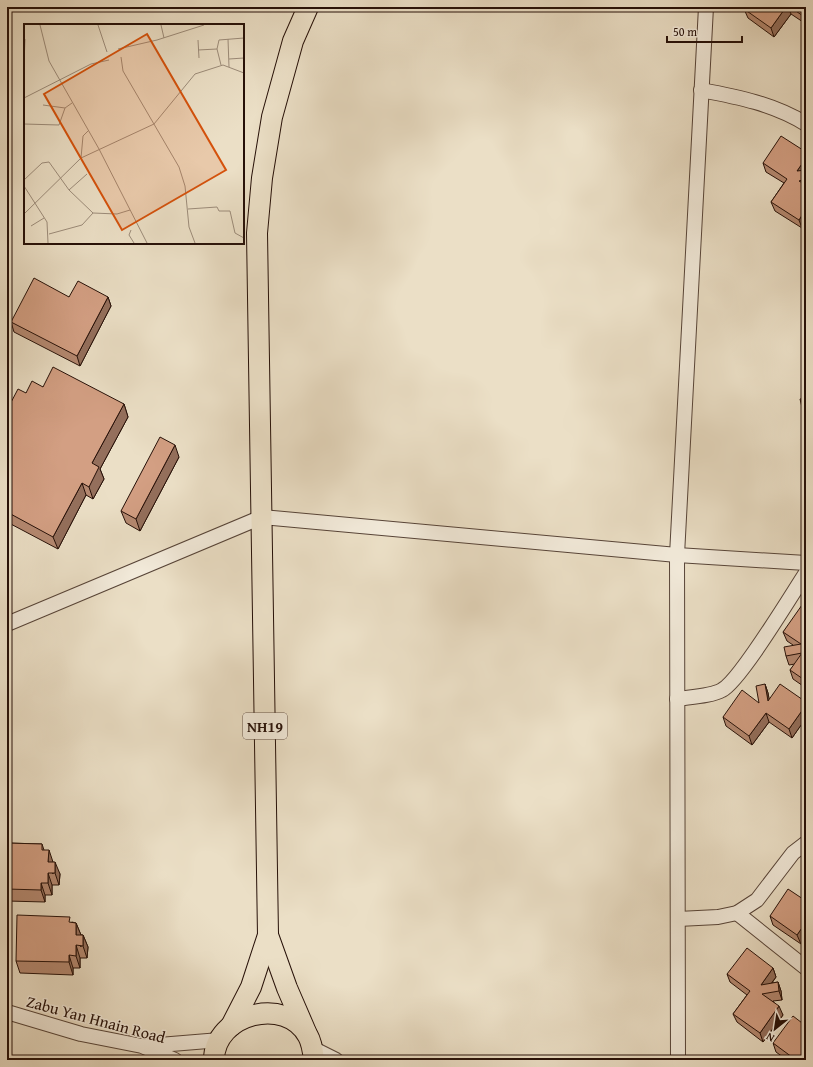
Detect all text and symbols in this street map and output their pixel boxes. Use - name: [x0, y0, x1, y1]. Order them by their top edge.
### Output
- scale bar: [667, 18, 742, 44]
- text: 50 m: [673, 23, 697, 40]
- inset map: [24, 24, 244, 244]
- road number: NH19: [243, 713, 287, 739]
- street label: Zabu Yan Hnain Road: [24, 989, 169, 1049]
- north arrow: [755, 1009, 795, 1049]
- text: N: [762, 1029, 777, 1046]

